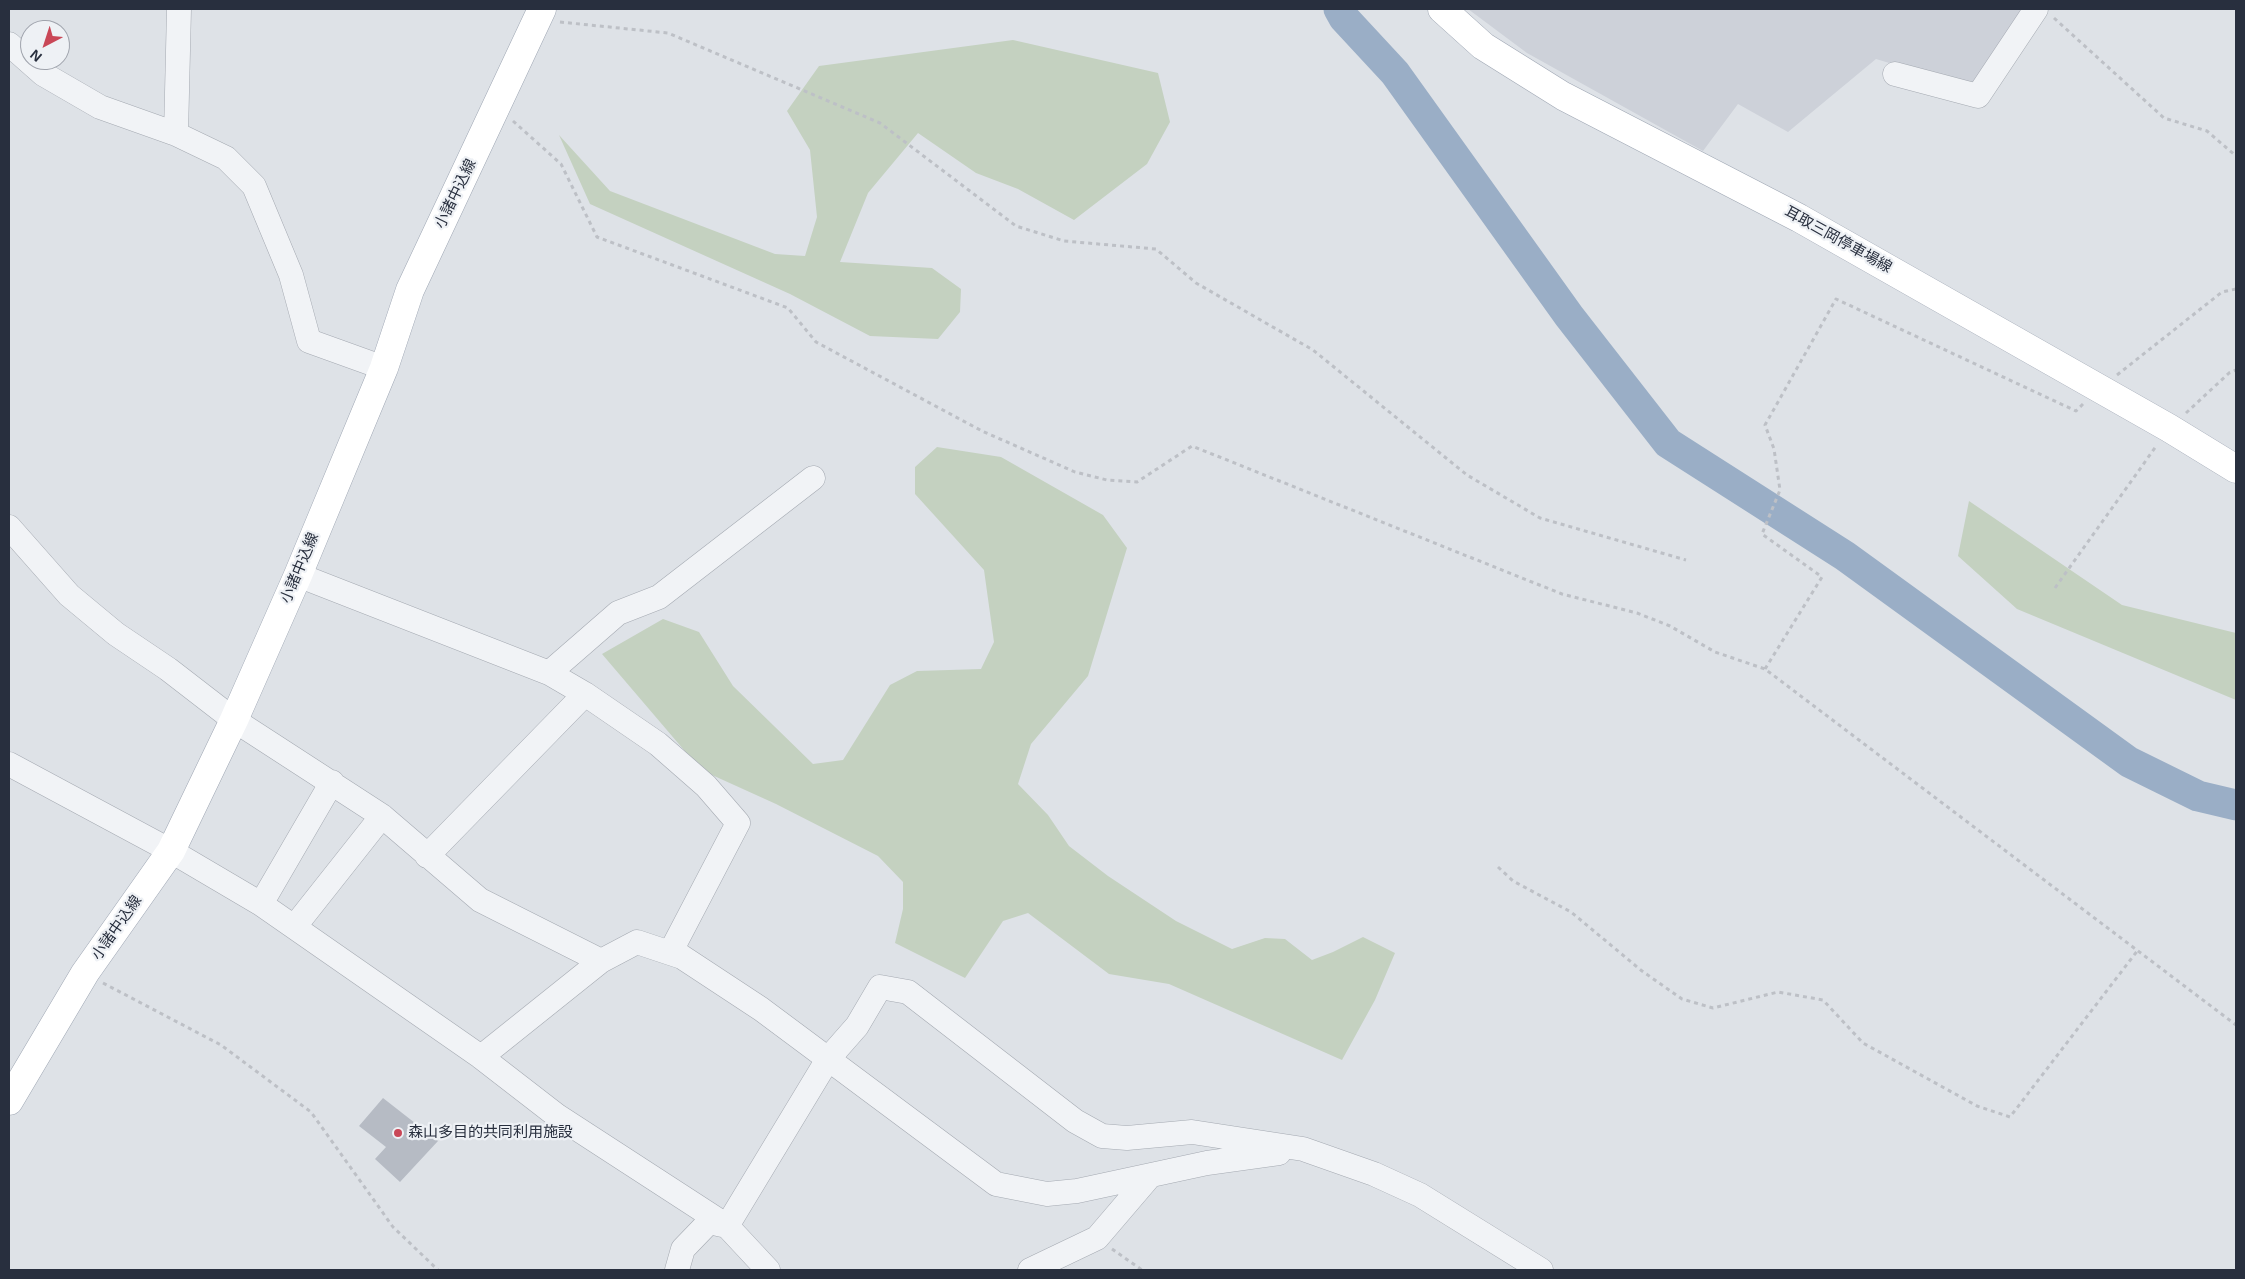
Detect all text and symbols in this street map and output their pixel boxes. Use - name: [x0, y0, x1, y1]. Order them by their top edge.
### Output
- north arrow: [20, 20, 70, 70]
- text: N: [27, 46, 45, 65]
- street label: 小諸中込線: [431, 156, 481, 232]
- street label: 耳取三岡停車場線: [1781, 203, 1895, 277]
- street label: 小諸中込線: [277, 530, 323, 606]
- street label: 小諸中込線: [88, 892, 146, 964]
- place label: 森山多目的共同利用施設: [408, 1124, 573, 1142]
- marker: 森山多目的共同利用施設: [392, 1127, 404, 1139]

